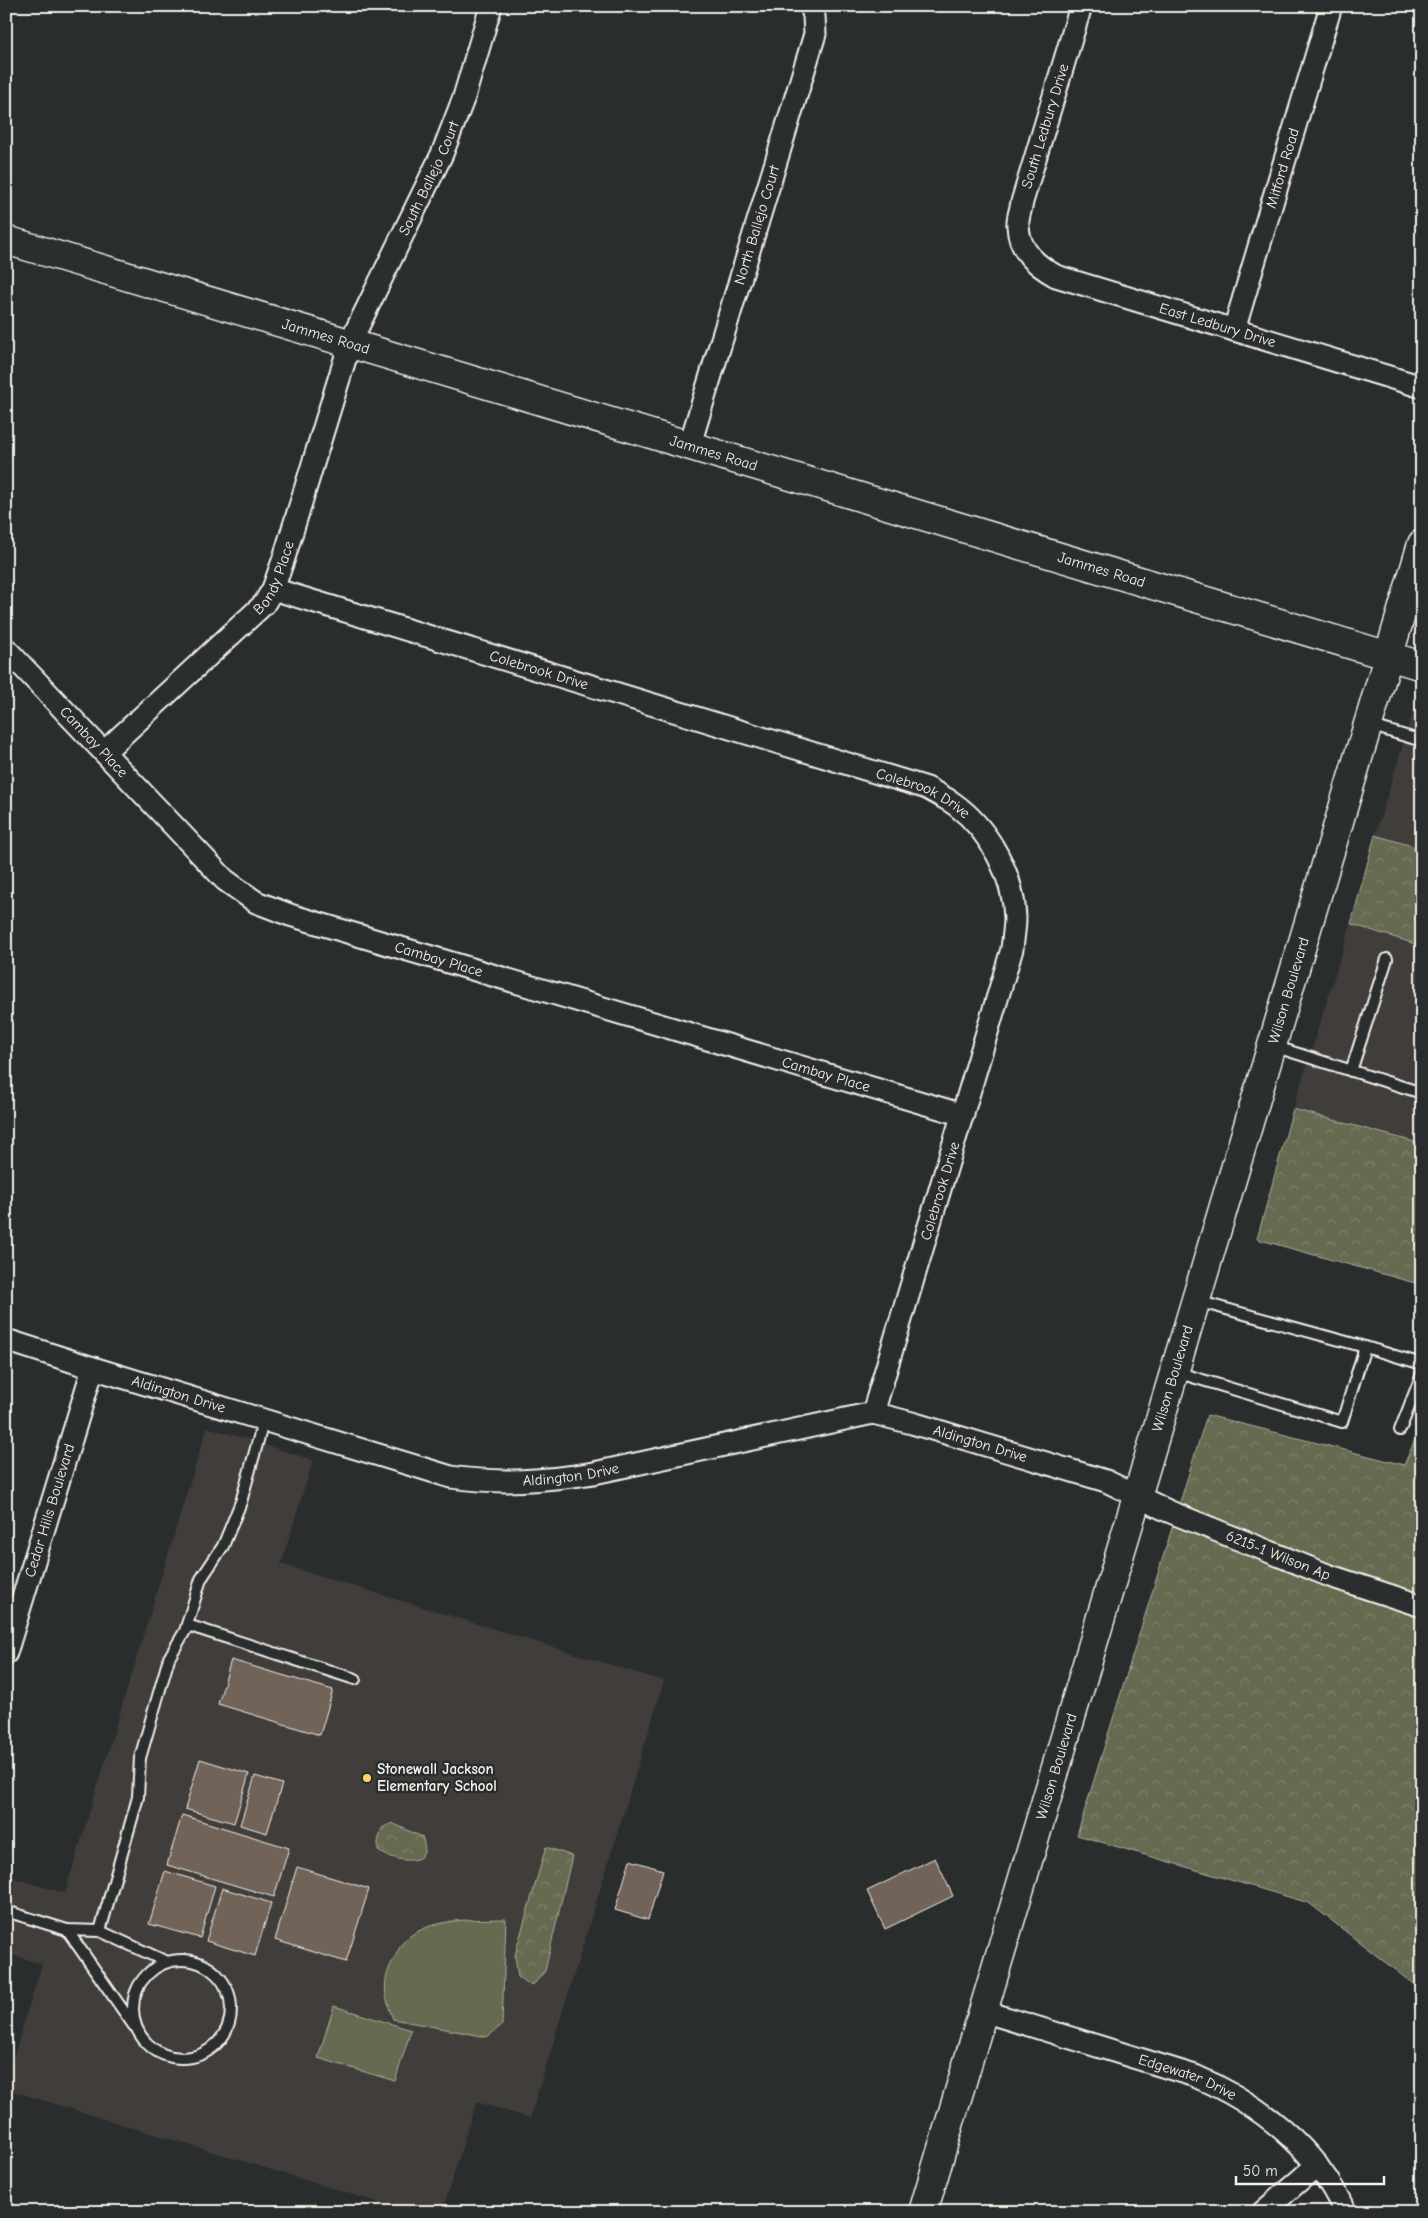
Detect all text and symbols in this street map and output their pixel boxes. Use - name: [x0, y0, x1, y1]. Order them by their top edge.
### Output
- street label: South Ledbury Drive: [1017, 61, 1073, 191]
- street label: South Ballejo Court: [395, 118, 463, 238]
- street label: Mitford Road: [1262, 126, 1303, 210]
- street label: North Ballejo Court: [730, 162, 784, 287]
- street label: East Ledbury Drive: [1157, 299, 1278, 351]
- street label: Jammes Road: [280, 315, 372, 358]
- street label: Jammes Road: [668, 431, 760, 475]
- street label: Bondy Place: [249, 538, 298, 619]
- street label: Jammes Road: [1056, 548, 1147, 591]
- street label: Colebrook Drive: [487, 646, 591, 694]
- street label: Cambay Place: [56, 703, 132, 781]
- street label: Colebrook Drive: [874, 764, 974, 822]
- street label: Wilson Boulevard: [1264, 935, 1313, 1046]
- street label: Cambay Place: [393, 938, 486, 981]
- street label: Cambay Place: [780, 1053, 873, 1096]
- street label: Colebrook Drive: [916, 1139, 964, 1242]
- street label: Wilson Boulevard: [1148, 1323, 1197, 1434]
- street label: Aldington Drive: [130, 1371, 228, 1417]
- street label: Aldington Drive: [931, 1421, 1030, 1466]
- street label: Cedar Hills Boulevard: [21, 1442, 78, 1579]
- street label: Aldington Drive: [522, 1459, 621, 1490]
- street label: 6215-1 Wilson Ap: [1223, 1526, 1333, 1584]
- street label: Wilson Boulevard: [1032, 1711, 1081, 1822]
- place label: Stonewall Jackson Elementary School: [377, 1760, 497, 1795]
- marker: Stonewall Jackson Elementary School: [361, 1772, 373, 1784]
- street label: Edgewater Drive: [1136, 2050, 1240, 2104]
- scale bar: [1236, 2153, 1383, 2185]
- text: 50 m: [1243, 2162, 1278, 2180]

